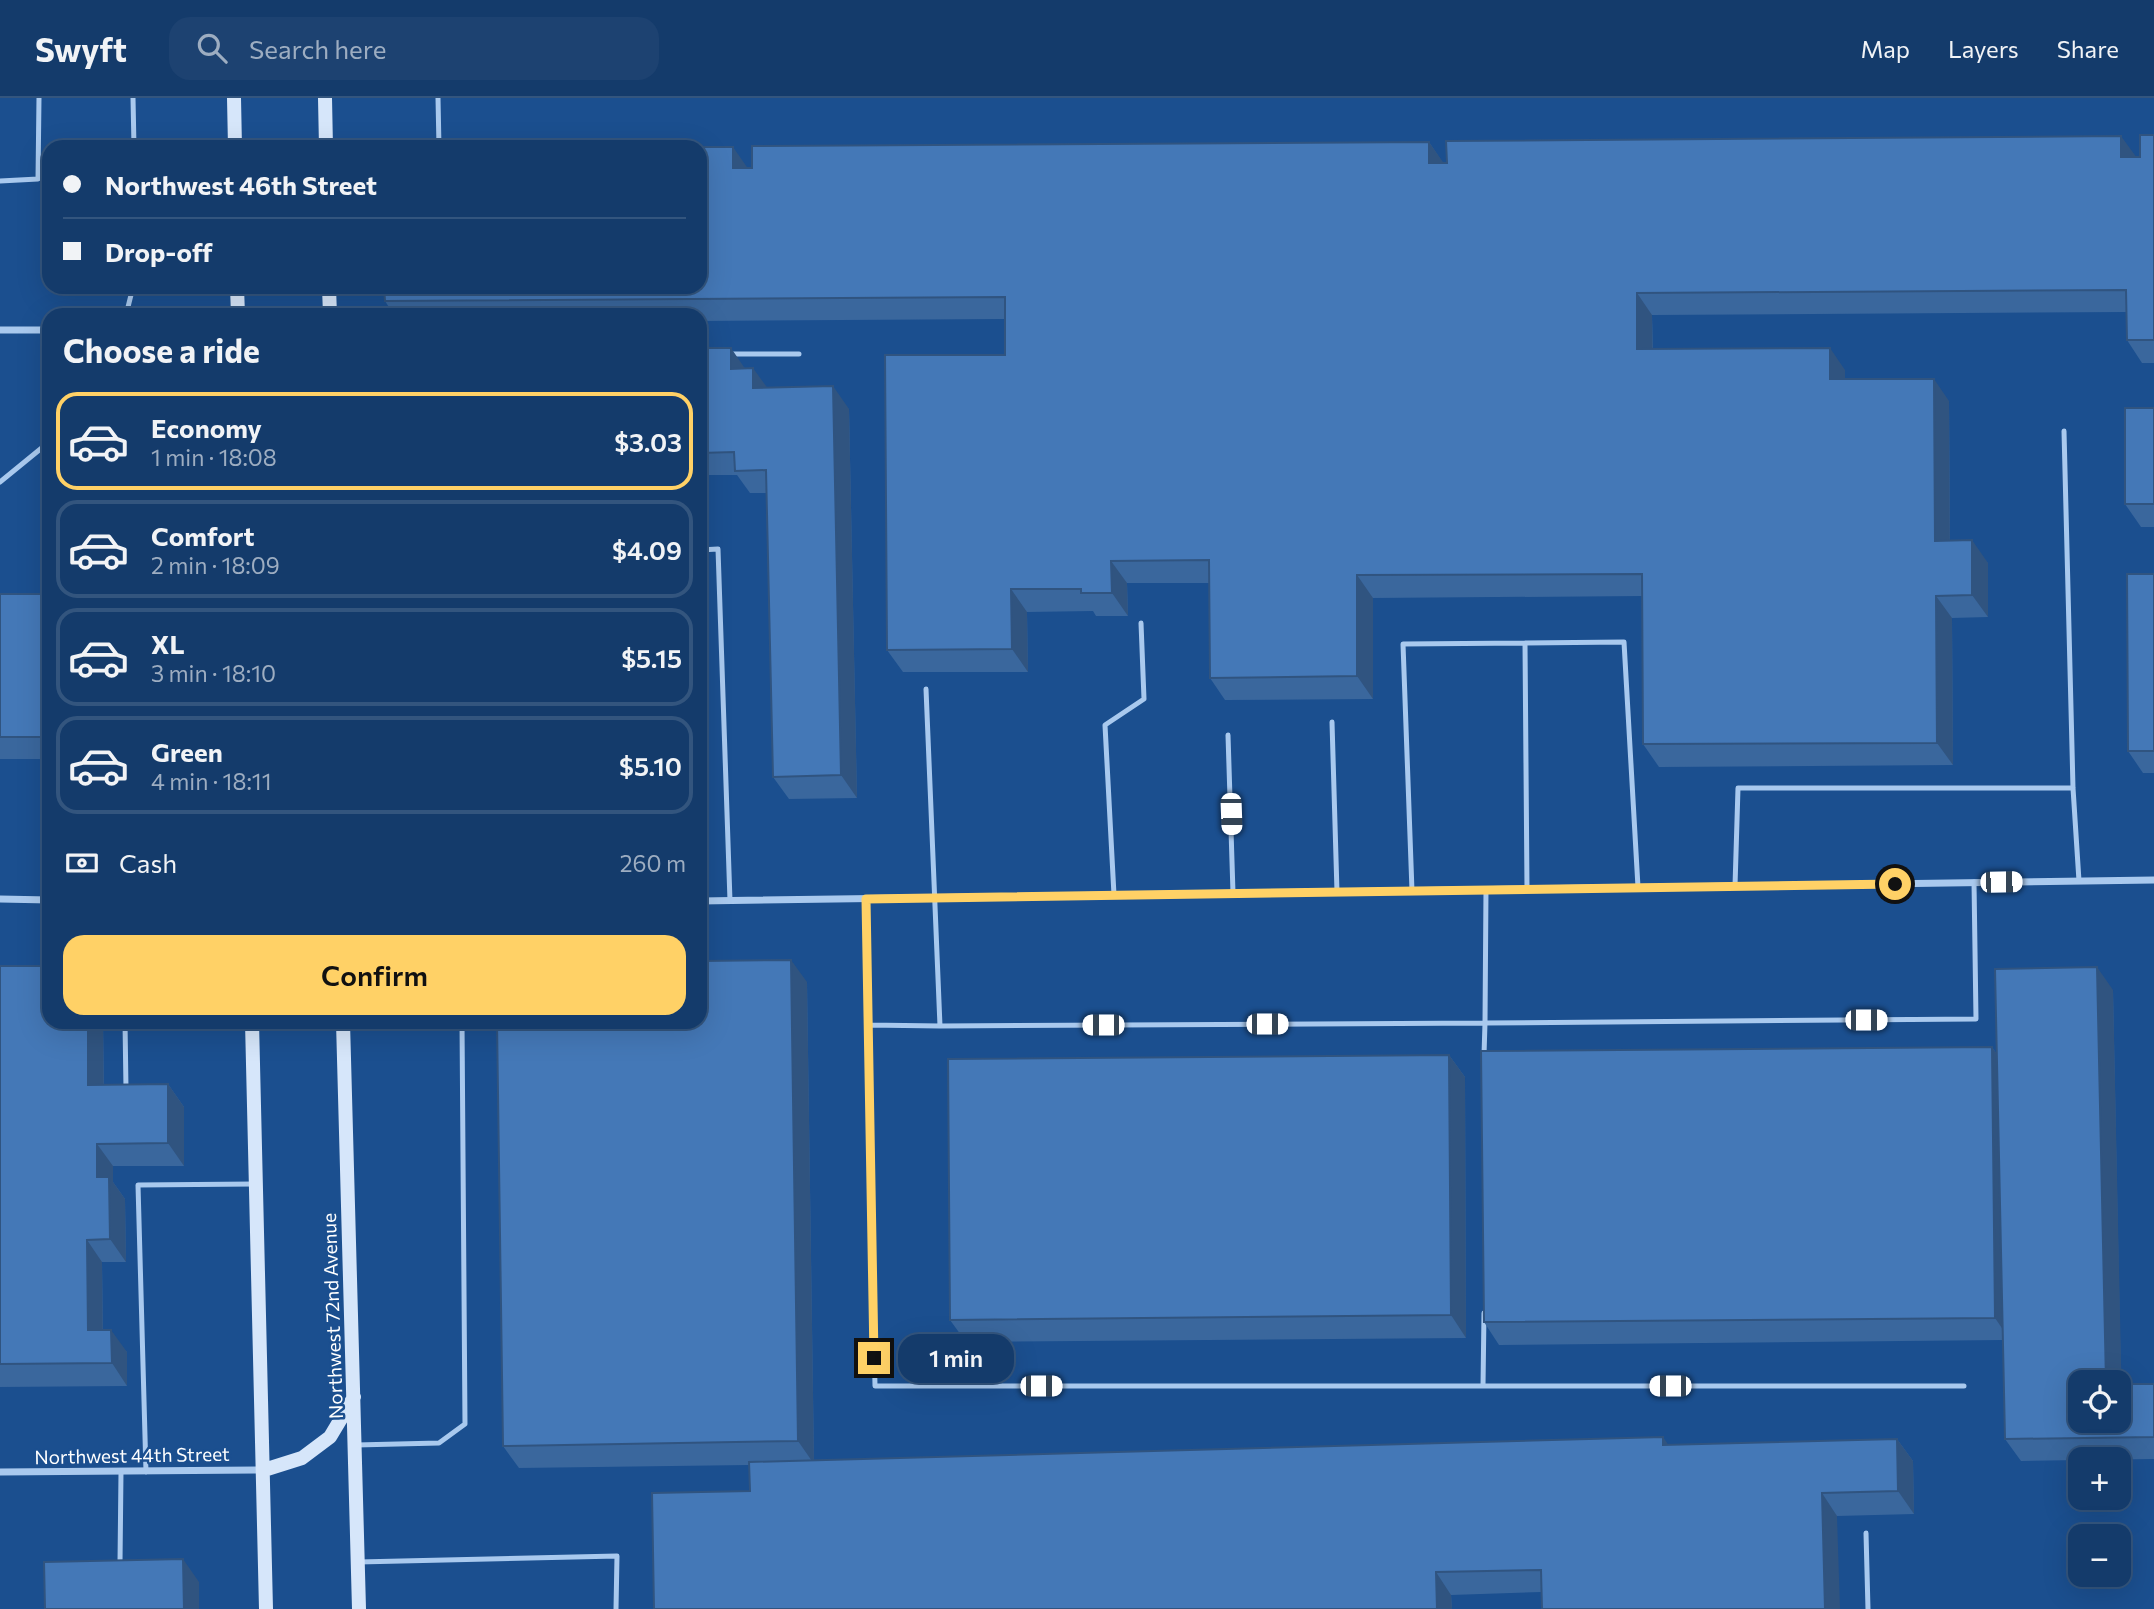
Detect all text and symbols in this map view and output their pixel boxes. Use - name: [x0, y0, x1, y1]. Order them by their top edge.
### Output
- search box: [169, 17, 659, 80]
- text: Swyft: [35, 28, 127, 69]
- icon: search: [193, 29, 231, 67]
- text: Search here: [249, 33, 386, 64]
- text: Map: [1861, 34, 1910, 63]
- text: Layers: [1948, 34, 2019, 63]
- text: Share: [2057, 34, 2119, 63]
- text: Northwest 46th Street: [105, 169, 377, 200]
- text: Drop-off: [105, 236, 212, 267]
- text: Choose a ride: [63, 330, 260, 370]
- icon: car: [67, 410, 130, 473]
- text: Economy: [151, 412, 262, 443]
- text: $3.03: [614, 426, 682, 457]
- text: 1 min · 18:08: [151, 443, 277, 471]
- icon: car: [67, 518, 130, 581]
- text: Comfort: [151, 520, 254, 551]
- text: $4.09: [612, 534, 682, 565]
- text: 2 min · 18:09: [151, 551, 280, 579]
- icon: car: [67, 626, 130, 689]
- text: XL: [151, 628, 185, 659]
- text: $5.15: [621, 642, 682, 673]
- text: 3 min · 18:10: [151, 659, 276, 687]
- icon: car: [67, 734, 130, 797]
- text: Green: [151, 736, 223, 767]
- text: $5.10: [619, 750, 682, 781]
- text: 4 min · 18:11: [151, 767, 271, 795]
- car: [1220, 793, 1243, 835]
- icon: cash: [63, 844, 101, 882]
- text: Cash: [119, 847, 177, 878]
- text: 260 m: [620, 849, 686, 877]
- route start: [1879, 868, 1911, 900]
- car: [1980, 871, 2023, 893]
- button: Confirm: [63, 935, 686, 1015]
- car: [1846, 1010, 1888, 1031]
- car: [1247, 1014, 1289, 1035]
- car: [1083, 1015, 1125, 1036]
- street label: Northwest 72nd Avenue: [317, 1213, 347, 1419]
- callout: 1 min: [898, 1334, 1014, 1382]
- route end: [858, 1342, 890, 1374]
- text: 1 min: [929, 1344, 983, 1372]
- map controls: [2068, 1370, 2131, 1587]
- button: locate: [2068, 1370, 2131, 1433]
- car: [1021, 1376, 1063, 1397]
- car: [1650, 1376, 1692, 1397]
- street label: Northwest 44th Street: [34, 1442, 230, 1468]
- button: +: [2068, 1447, 2131, 1510]
- button: −: [2068, 1524, 2131, 1587]

